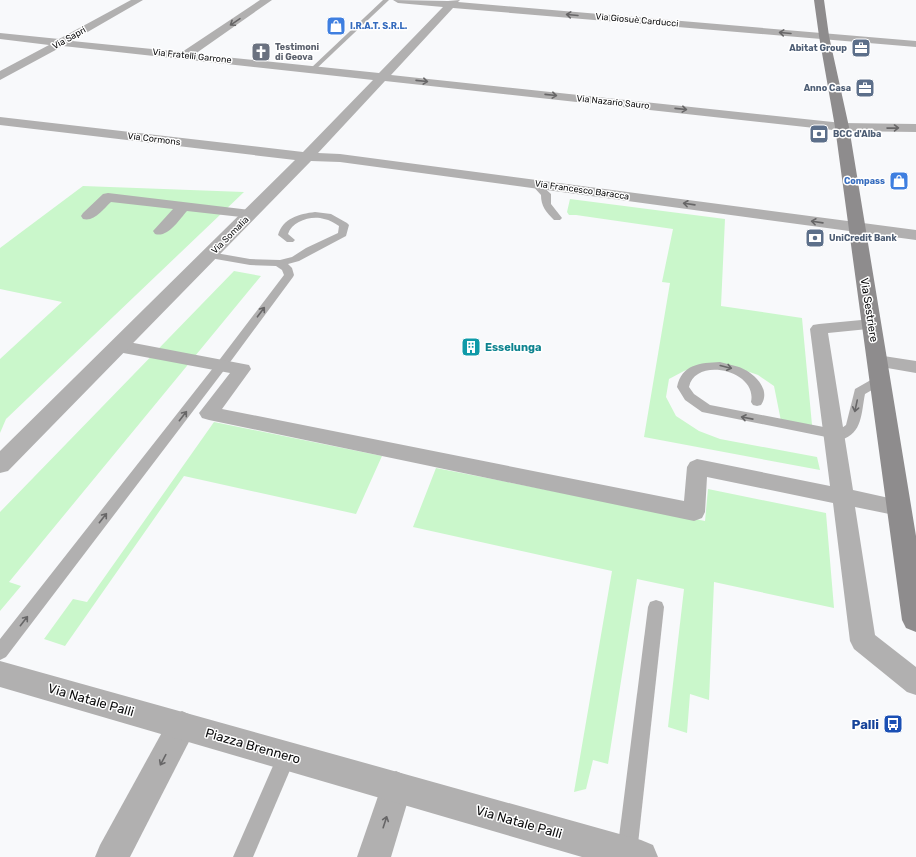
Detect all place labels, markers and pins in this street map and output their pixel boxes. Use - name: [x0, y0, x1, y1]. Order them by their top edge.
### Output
- shop icon: I.R.A.T. S.R.L.: [325, 15, 347, 37]
- place label: I.R.A.T. S.R.L.: [350, 21, 408, 31]
- office icon: Abitat Group: [850, 37, 872, 59]
- church icon: Testimoni di Geova: [250, 41, 272, 63]
- place label: Testimoni di Geova: [275, 42, 319, 62]
- place label: Abitat Group: [789, 43, 847, 53]
- office icon: Anno Casa: [854, 77, 876, 99]
- place label: Anno Casa: [804, 83, 851, 93]
- bank icon: BCC d'Alba: [808, 123, 830, 145]
- place label: BCC d'Alba: [833, 129, 881, 139]
- shop icon: Compass: [888, 170, 910, 192]
- place label: Compass: [844, 176, 885, 186]
- bank icon: UniCredit Bank: [804, 227, 826, 249]
- place label: UniCredit Bank: [829, 233, 897, 243]
- building icon: Esselunga: [460, 336, 482, 358]
- place label: Esselunga: [485, 341, 541, 354]
- bus stop icon: Palli: [882, 713, 904, 735]
- place label: Palli: [852, 717, 879, 732]

